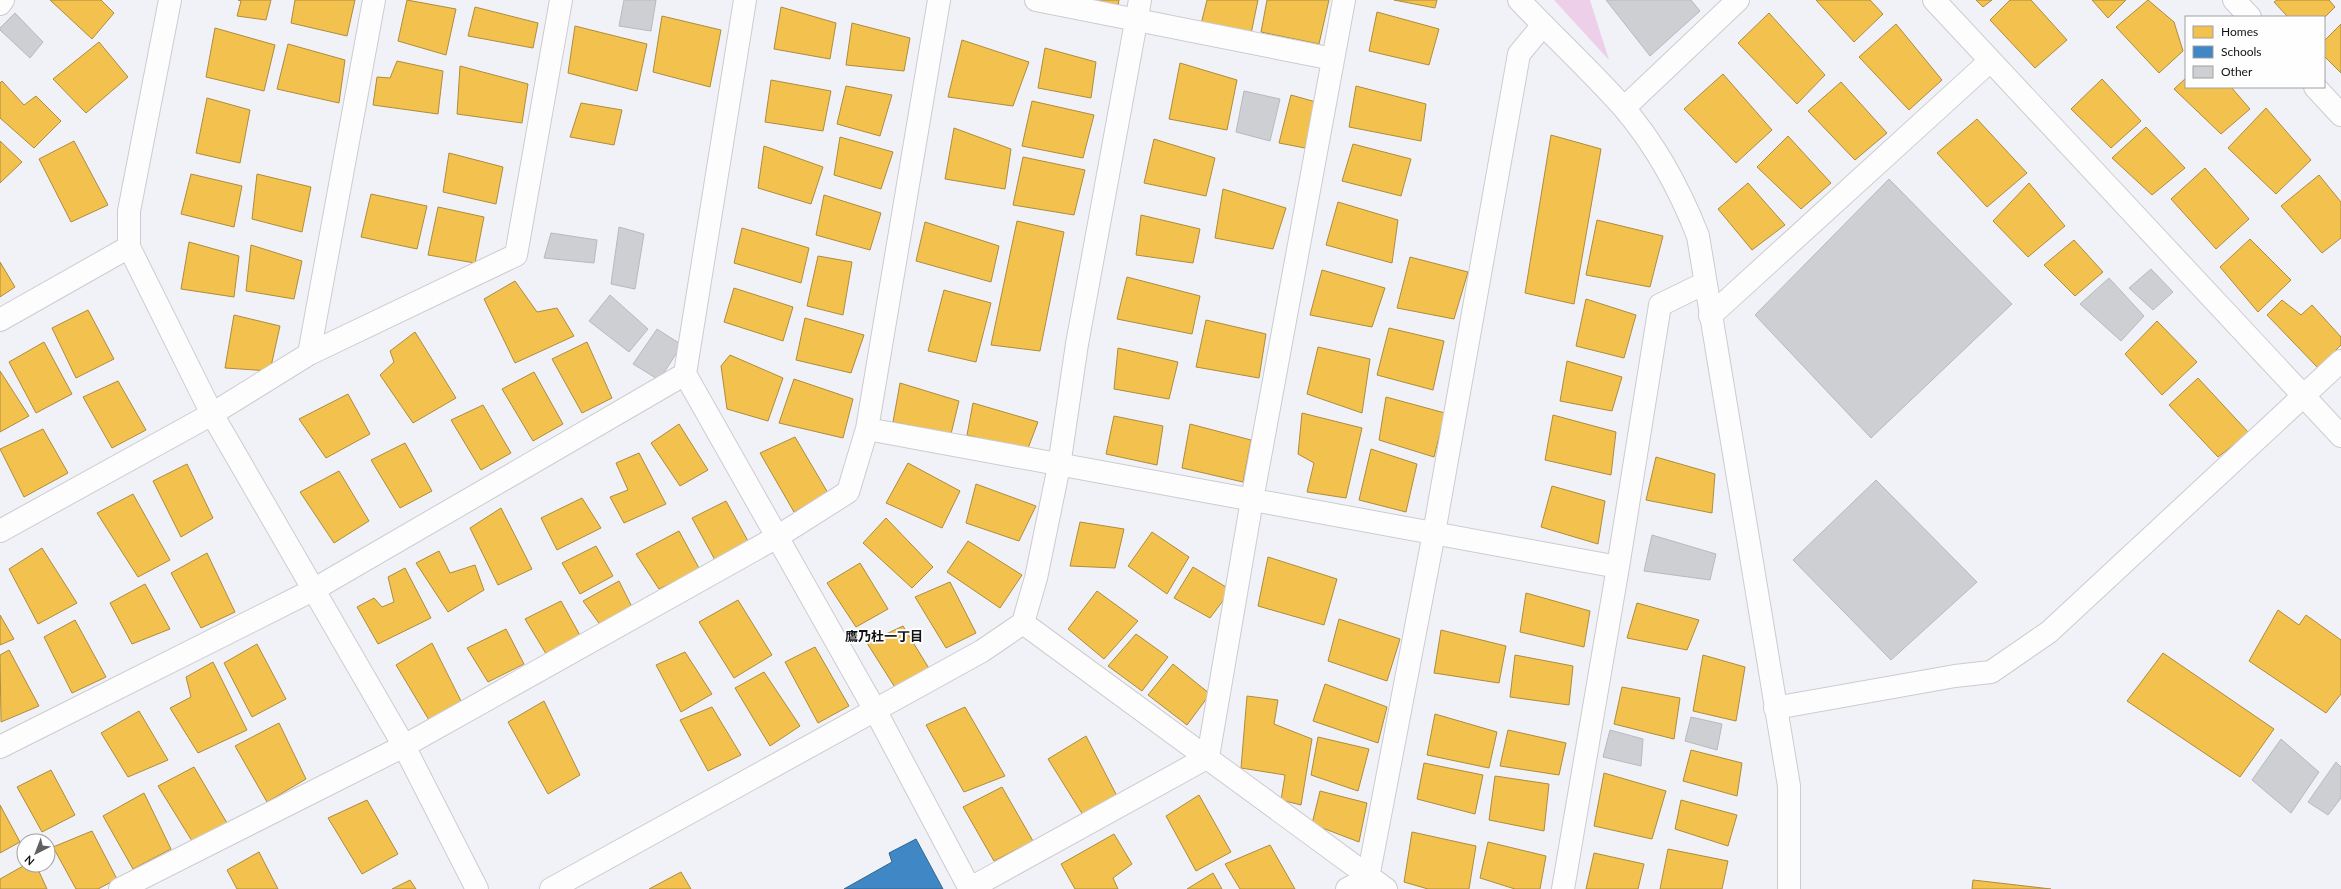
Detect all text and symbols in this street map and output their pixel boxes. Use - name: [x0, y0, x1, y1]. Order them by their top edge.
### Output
- legend: [2185, 16, 2325, 88]
- text: Homes: [2221, 24, 2258, 39]
- text: Schools: [2221, 44, 2262, 59]
- text: Other: [2221, 64, 2253, 79]
- district label: 鷹乃杜一丁目: [845, 628, 923, 644]
- north arrow: [16, 833, 56, 873]
- text: N: [21, 853, 36, 868]

